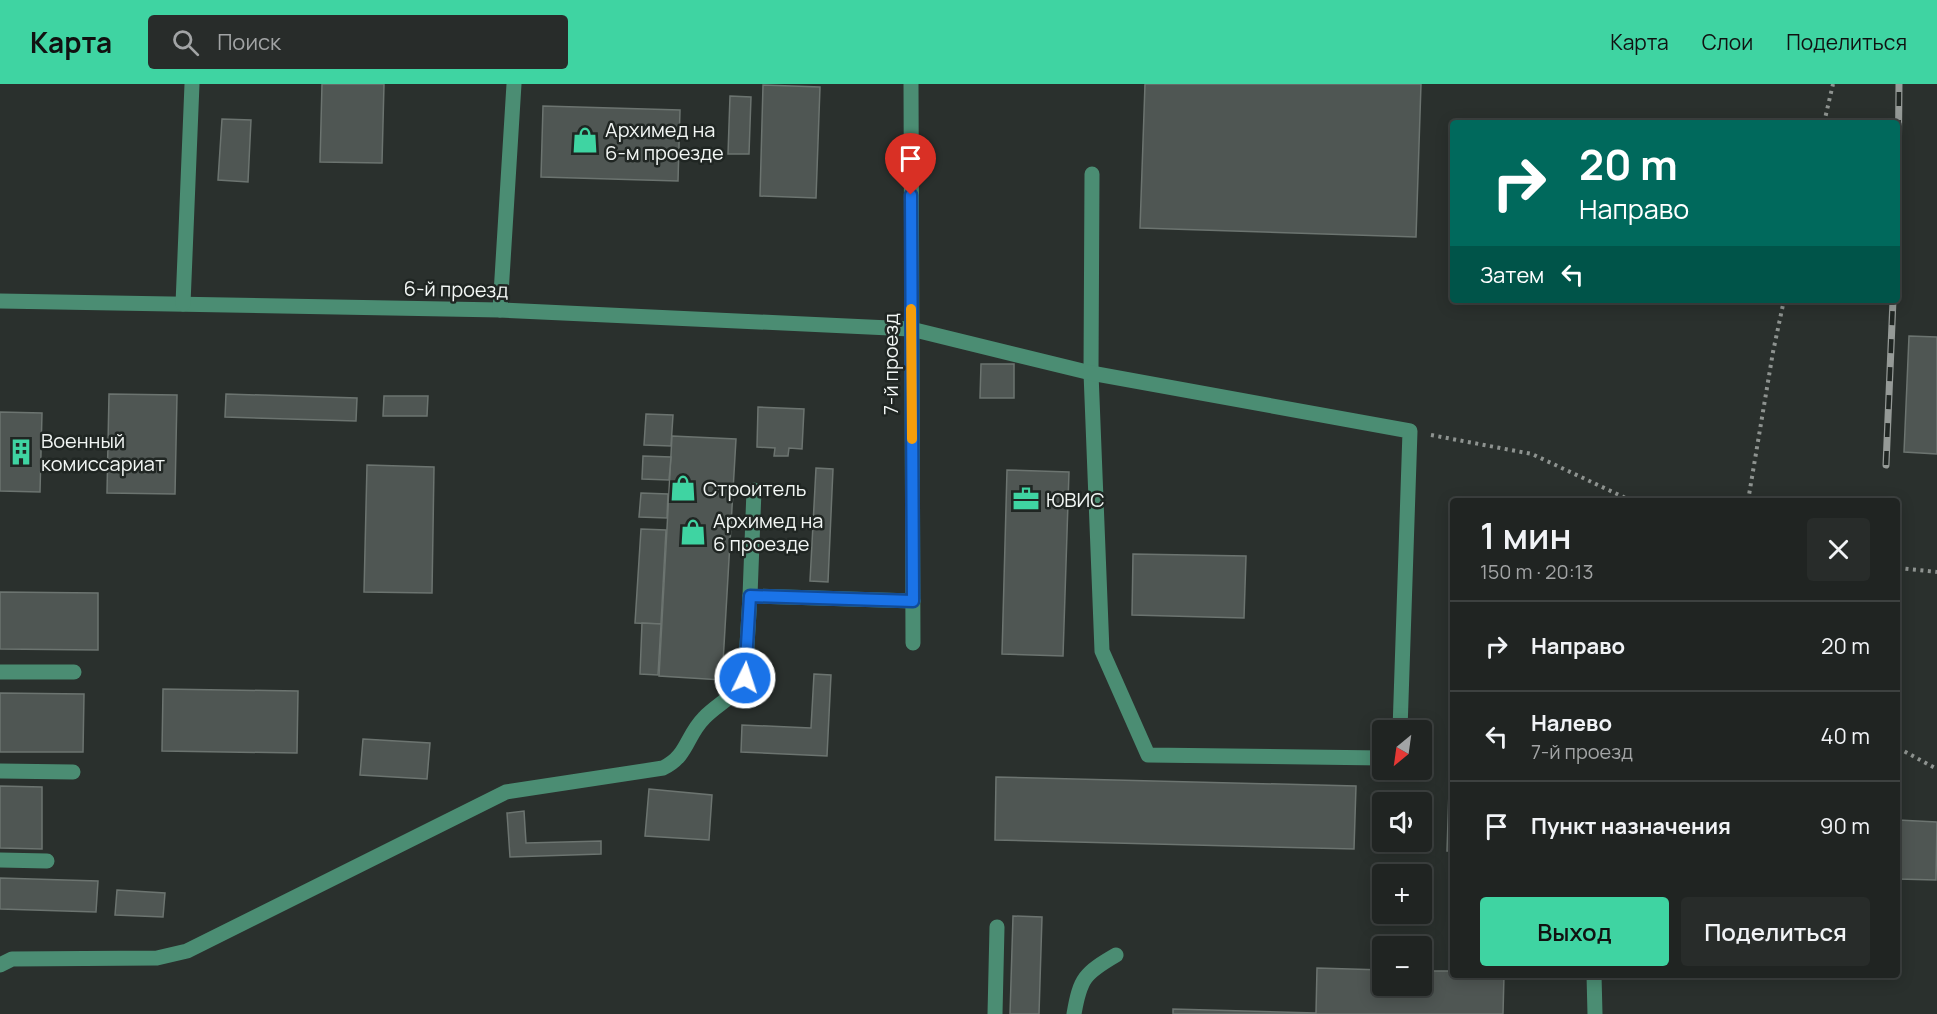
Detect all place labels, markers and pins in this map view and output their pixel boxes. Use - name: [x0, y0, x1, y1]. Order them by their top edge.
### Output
- place label: Архимед на 6-м проезде: [605, 116, 724, 166]
- shop icon: Архимед на 6-м проезде: [570, 125, 600, 155]
- pin: [885, 133, 936, 195]
- place label: Военный комиссариат: [41, 427, 165, 477]
- building icon: Военный комиссариат: [6, 437, 36, 467]
- shop icon: Строитель: [668, 473, 698, 503]
- place label: Строитель: [703, 475, 807, 502]
- office icon: ЮВИС: [1011, 484, 1041, 514]
- place label: ЮВИС: [1046, 486, 1105, 513]
- place label: Архимед на 6 проезде: [713, 507, 823, 557]
- shop icon: Архимед на 6 проезде: [678, 517, 708, 547]

